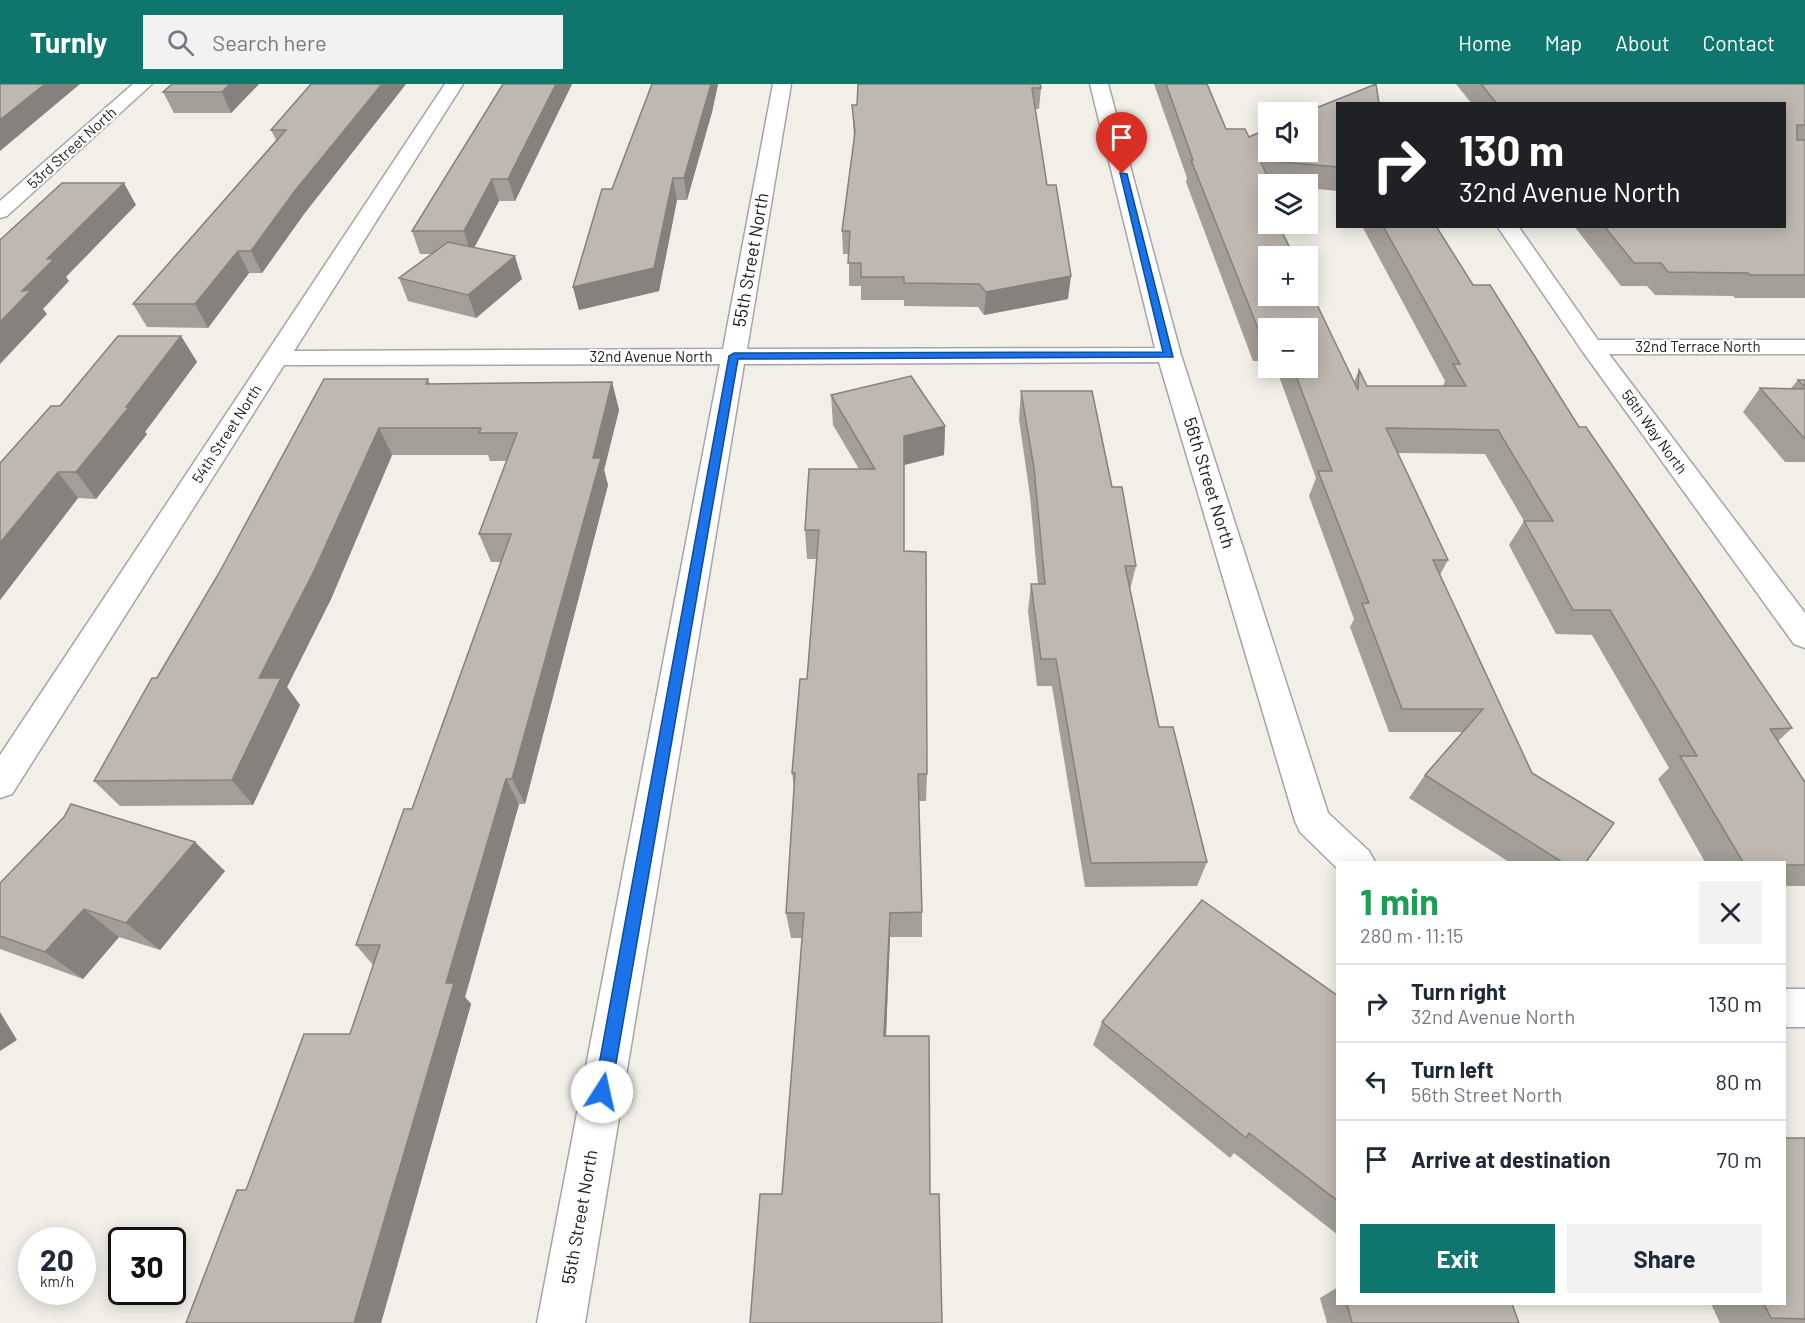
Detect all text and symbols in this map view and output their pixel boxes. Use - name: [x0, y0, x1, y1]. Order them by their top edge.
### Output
- search box: [143, 15, 563, 69]
- text: Turnly: [30, 25, 107, 59]
- icon: search: [164, 26, 197, 59]
- text: Search here: [212, 29, 327, 55]
- text: Home: [1458, 30, 1512, 55]
- text: Map: [1545, 30, 1582, 55]
- text: About: [1615, 30, 1670, 55]
- text: Contact: [1703, 30, 1775, 55]
- map controls: [1258, 102, 1318, 378]
- button: sound: [1258, 102, 1318, 162]
- street label: 53rd Street North: [23, 103, 120, 192]
- pin: [1096, 112, 1147, 174]
- icon: arrive: [1105, 121, 1138, 154]
- text: 130 m: [1459, 124, 1564, 174]
- icon: right: [1360, 126, 1438, 204]
- button: layers: [1258, 174, 1318, 234]
- text: 32nd Avenue North: [1459, 175, 1681, 207]
- street label: 55th Street North: [727, 191, 773, 329]
- button: +: [1258, 246, 1318, 306]
- button: −: [1258, 318, 1318, 378]
- street label: 32nd Terrace North: [1635, 337, 1761, 355]
- street label: 32nd Avenue North: [589, 347, 713, 365]
- street label: 54th Street North: [188, 381, 265, 486]
- street label: 56th Way North: [1618, 386, 1691, 477]
- street label: 56th Street North: [1180, 414, 1240, 551]
- text: 1 min: [1360, 879, 1439, 922]
- button: close: [1699, 881, 1762, 944]
- text: 280 m · 11:15: [1360, 923, 1463, 947]
- text: Turn right: [1411, 978, 1506, 1004]
- icon: right: [1360, 987, 1393, 1020]
- text: 130 m: [1708, 990, 1762, 1016]
- text: 32nd Avenue North: [1411, 1004, 1575, 1028]
- text: Turn left: [1411, 1056, 1494, 1082]
- position arrow: [570, 1060, 634, 1124]
- icon: left: [1360, 1065, 1393, 1098]
- text: 80 m: [1716, 1068, 1762, 1094]
- text: 56th Street North: [1411, 1082, 1562, 1106]
- icon: arrive: [1360, 1143, 1393, 1176]
- text: Arrive at destination: [1411, 1146, 1610, 1172]
- text: 70 m: [1717, 1146, 1762, 1172]
- street label: 55th Street North: [556, 1148, 602, 1286]
- button: Exit: [1360, 1224, 1555, 1293]
- button: Share: [1567, 1224, 1762, 1293]
- speed limit sign: 30: [108, 1227, 186, 1305]
- text: 20: [40, 1241, 74, 1277]
- text: km/h: [40, 1272, 74, 1290]

